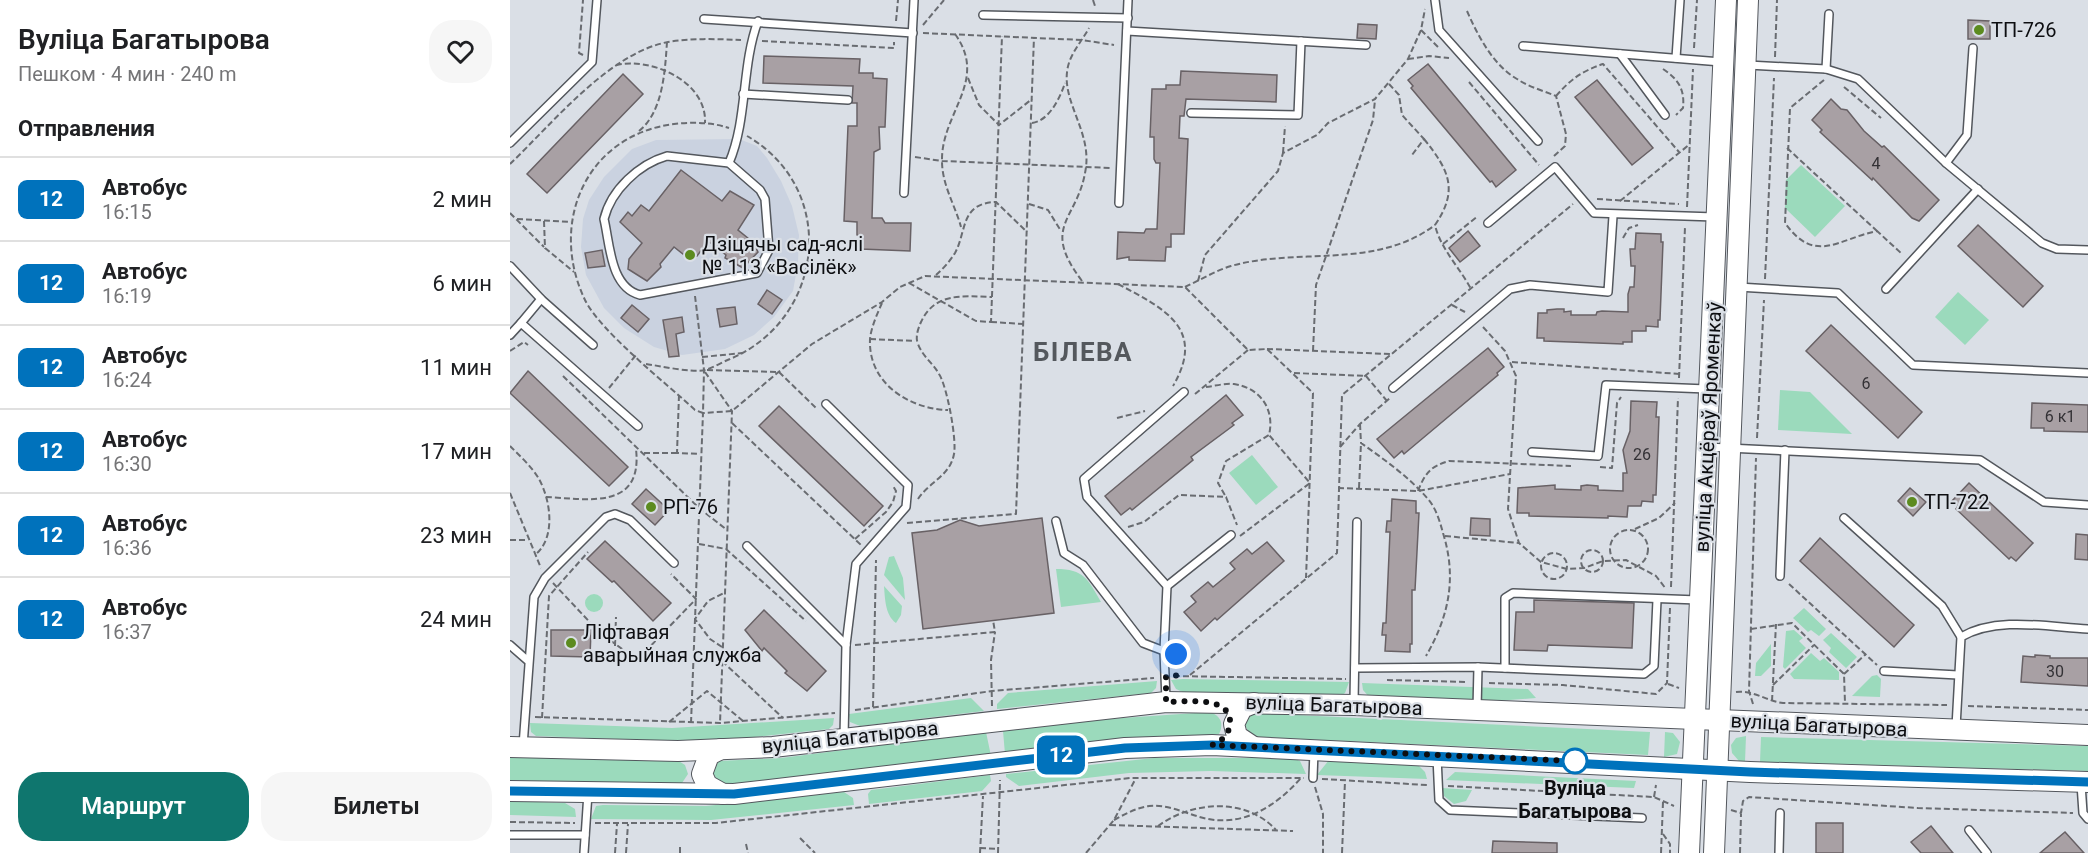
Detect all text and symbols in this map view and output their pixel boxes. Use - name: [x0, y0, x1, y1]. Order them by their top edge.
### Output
- place label: ТП-726: [1991, 18, 2056, 42]
- button: heart: [429, 20, 492, 83]
- text: Вуліца Багатырова: [18, 23, 270, 56]
- marker: ТП-726: [1972, 23, 1986, 37]
- text: Пешком · 4 мин · 240 m: [18, 62, 237, 86]
- text: Отправления: [18, 116, 155, 141]
- house number: 4: [1872, 154, 1881, 173]
- text: Автобус: [102, 175, 187, 200]
- text: 12: [39, 187, 63, 211]
- text: 2 мин: [432, 187, 492, 212]
- text: 16:15: [102, 200, 152, 224]
- place label: Дзіцячы сад-яслі № 113 «Васілёк»: [702, 232, 863, 279]
- marker: Дзіцячы сад-яслі № 113 «Васілёк»: [683, 248, 697, 262]
- text: Автобус: [102, 259, 187, 284]
- text: 12: [39, 271, 63, 295]
- text: 6 мин: [432, 271, 492, 296]
- text: 16:19: [102, 284, 152, 308]
- street label: вуліца Акцёраў Яроменкаў: [1689, 301, 1727, 553]
- district label: БІЛЕВА: [1033, 337, 1133, 367]
- text: Автобус: [102, 343, 187, 368]
- text: 12: [39, 355, 63, 379]
- text: 11 мин: [420, 355, 492, 380]
- text: 16:24: [102, 368, 152, 392]
- house number: 6: [1862, 374, 1871, 393]
- house number: 6 к1: [2045, 407, 2075, 426]
- text: Автобус: [102, 427, 187, 452]
- text: 12: [39, 439, 63, 463]
- text: 17 мин: [420, 439, 492, 464]
- house number: 26: [1633, 445, 1651, 464]
- text: 16:30: [102, 452, 152, 476]
- place label: ТП-722: [1924, 490, 1989, 514]
- place label: РП-76: [663, 495, 718, 519]
- marker: ТП-722: [1905, 495, 1919, 509]
- marker: РП-76: [644, 500, 658, 514]
- text: Автобус: [102, 511, 187, 536]
- text: 12: [39, 523, 63, 547]
- text: 23 мин: [420, 523, 492, 548]
- text: 16:36: [102, 536, 152, 560]
- text: Автобус: [102, 595, 187, 620]
- text: 12: [39, 607, 63, 631]
- text: 24 мин: [420, 607, 492, 632]
- text: 16:37: [102, 620, 152, 644]
- place label: Ліфтавая аварыйная служба: [583, 620, 762, 667]
- marker: Ліфтавая аварыйная служба: [564, 636, 578, 650]
- your location: [1161, 639, 1191, 669]
- house number: 30: [2046, 662, 2064, 681]
- street label: вуліца Багатырова: [1245, 690, 1423, 720]
- street label: вуліца Багатырова: [1730, 708, 1908, 742]
- street label: вуліца Багатырова: [761, 716, 939, 758]
- line badge: 12: [1034, 736, 1088, 774]
- text: 12: [1049, 743, 1073, 767]
- marker: Вуліца Багатырова: [1562, 748, 1588, 774]
- button: Маршрут: [18, 772, 249, 841]
- button: Билеты: [261, 772, 492, 841]
- place label: Вуліца Багатырова: [1518, 776, 1632, 823]

